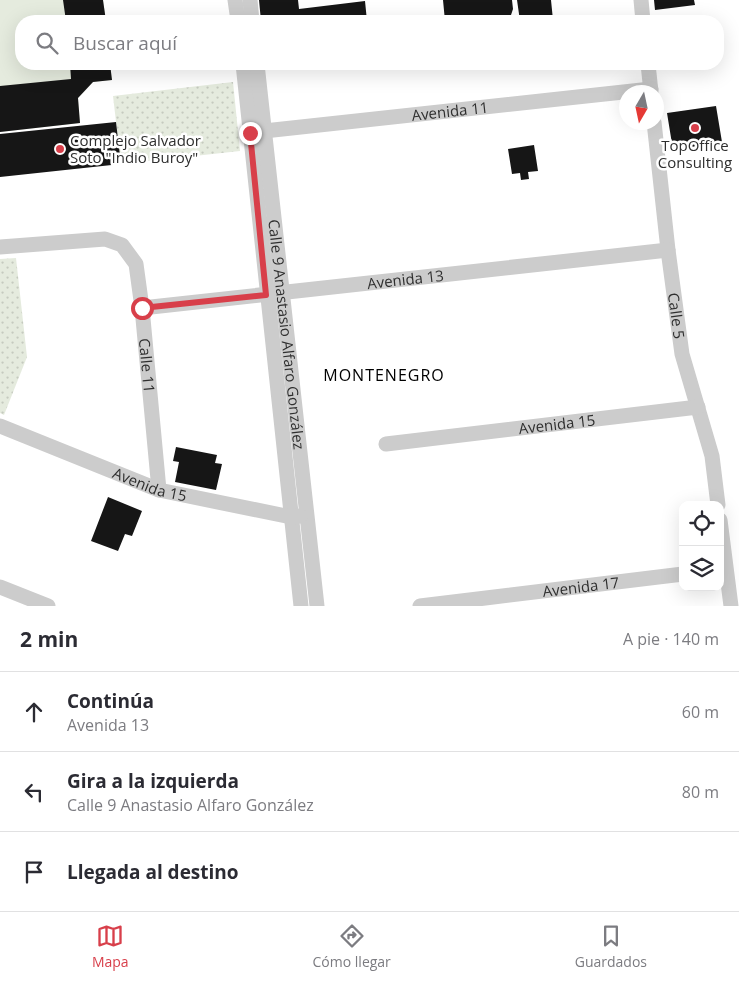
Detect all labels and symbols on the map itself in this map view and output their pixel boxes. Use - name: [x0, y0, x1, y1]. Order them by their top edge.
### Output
- north arrow: [619, 85, 664, 130]
- street label: Avenida 11: [410, 97, 489, 125]
- route end: [239, 122, 262, 145]
- marker: TopOffice Consulting: [689, 122, 701, 134]
- place label: Complejo Salvador Soto "Indio Buroy": [70, 130, 201, 167]
- place label: TopOffice Consulting: [658, 135, 732, 172]
- marker: Complejo Salvador Soto "Indio Buroy": [54, 143, 66, 155]
- street label: Calle 9 Anastasio Alfaro González: [264, 218, 310, 451]
- street label: Avenida 13: [366, 265, 445, 293]
- street label: Calle 5: [664, 291, 690, 340]
- route start: [131, 297, 154, 320]
- street label: Calle 11: [135, 337, 160, 394]
- district label: MONTENEGRO: [323, 364, 445, 386]
- street label: Avenida 15: [517, 409, 596, 438]
- street label: Avenida 15: [110, 462, 189, 505]
- street label: Avenida 17: [541, 572, 620, 601]

